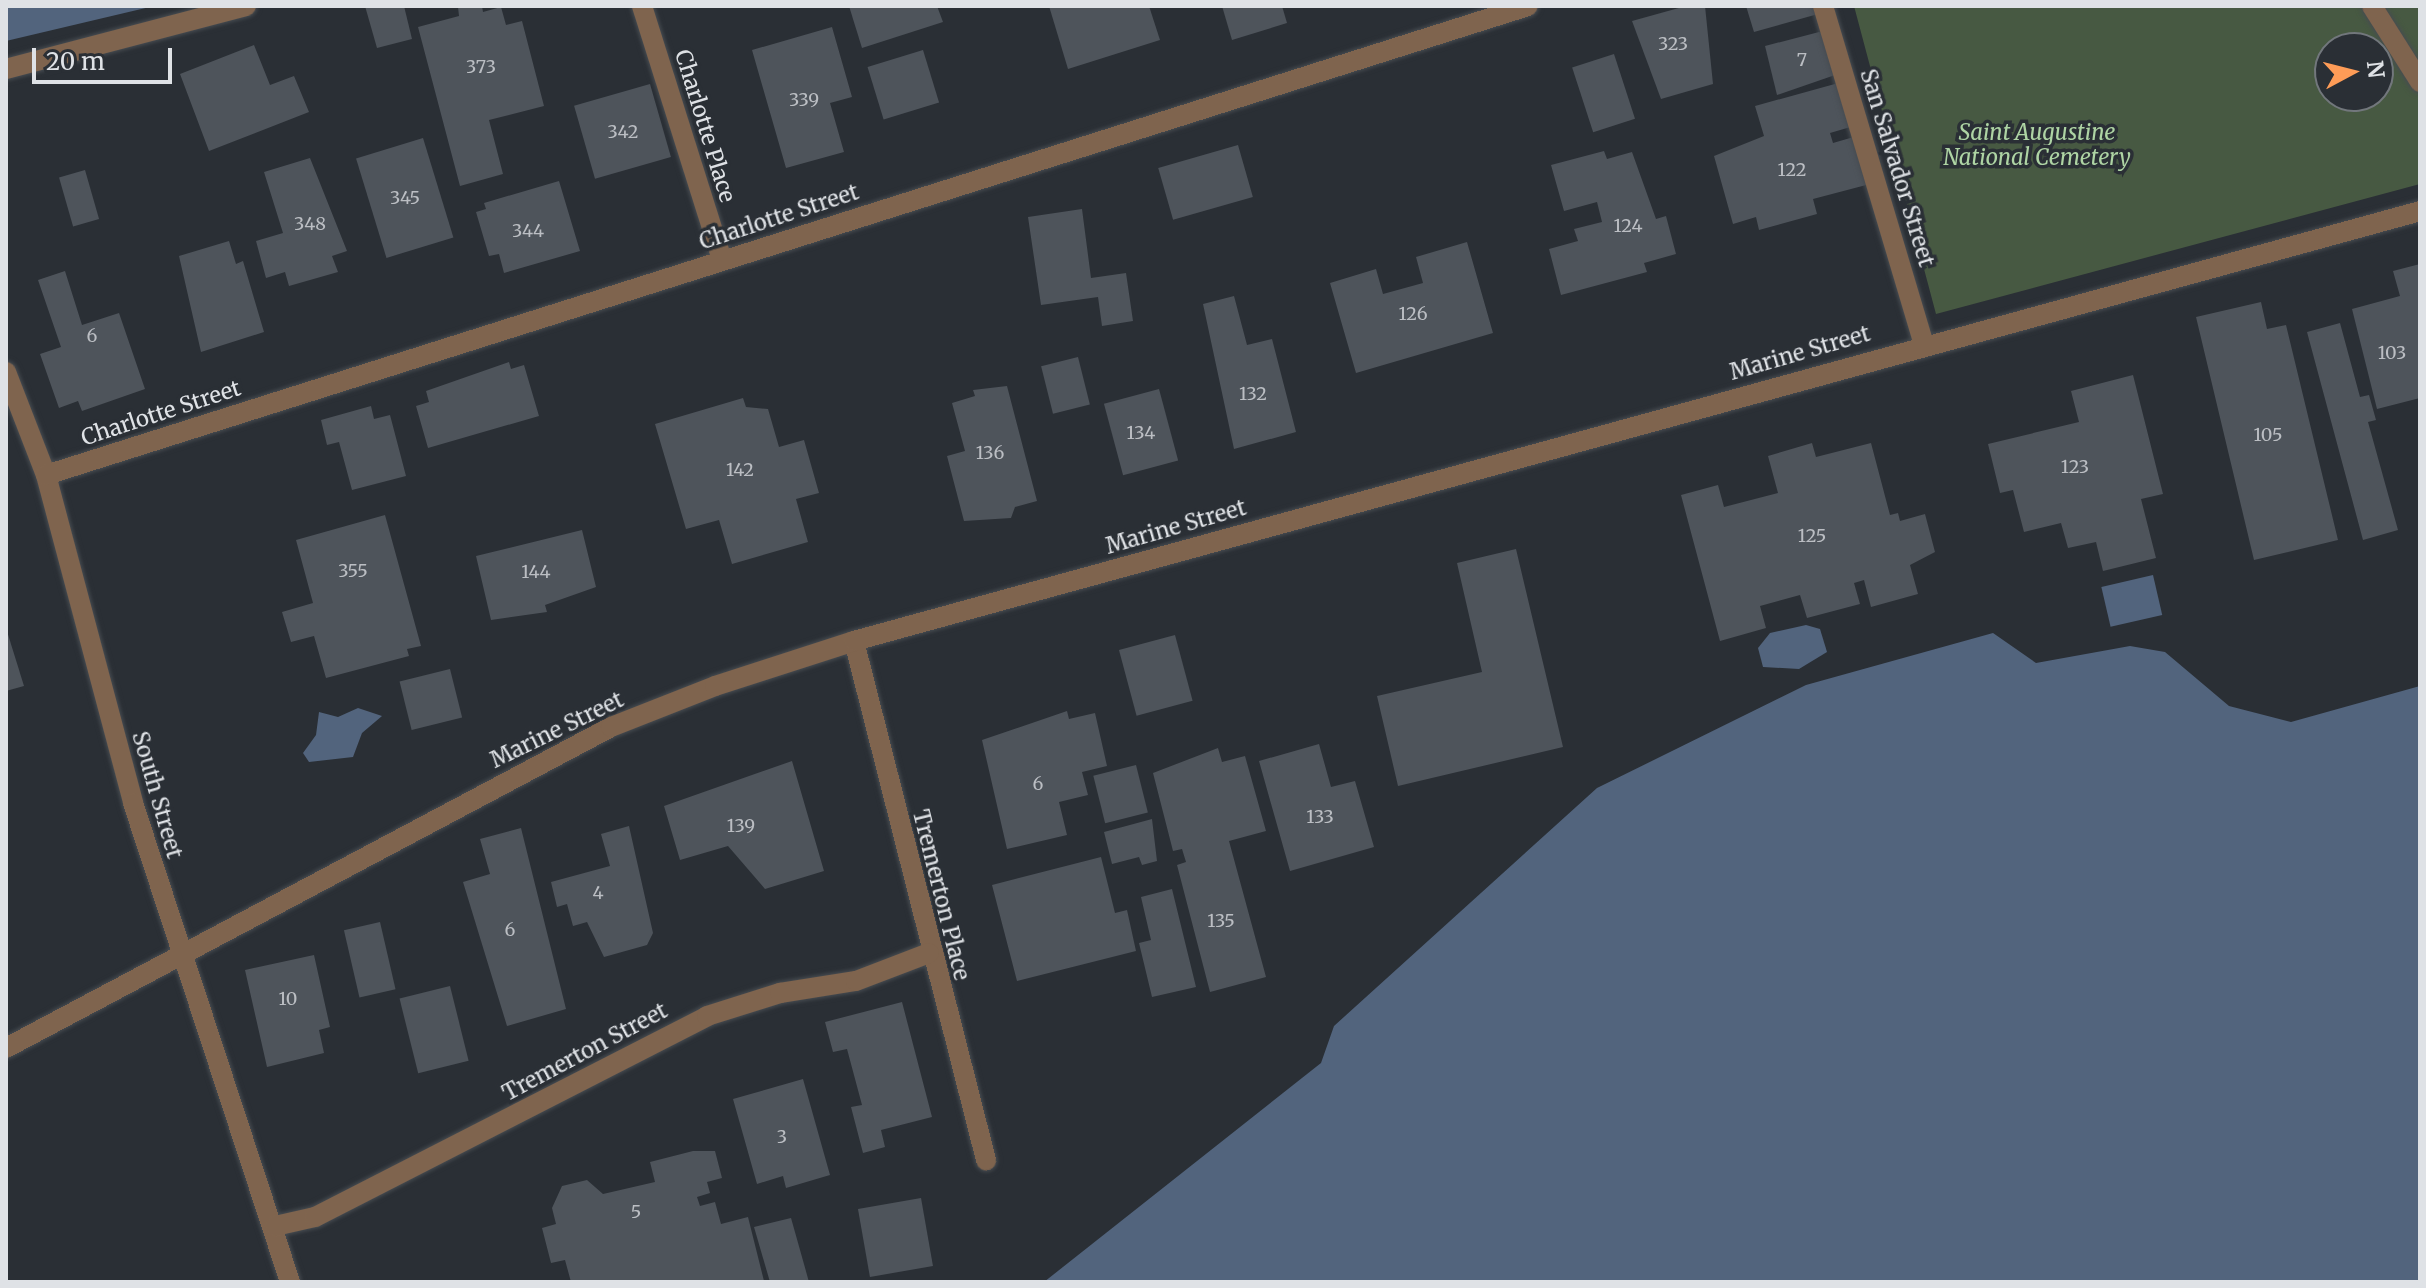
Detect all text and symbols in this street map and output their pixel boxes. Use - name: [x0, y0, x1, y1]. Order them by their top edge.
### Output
- scale bar: [36, 32, 176, 82]
- north arrow: [2314, 32, 2394, 112]
- house number: 323: [1658, 33, 1688, 55]
- text: 20 m: [46, 46, 105, 77]
- street label: Charlotte Place: [669, 46, 741, 206]
- house number: 7: [1797, 49, 1807, 71]
- house number: 373: [466, 56, 496, 78]
- text: N: [2361, 59, 2391, 80]
- street label: San Salvador Street: [1854, 66, 1940, 270]
- house number: 339: [789, 89, 819, 111]
- park label: Saint Augustine National Cemetery: [1943, 119, 2131, 170]
- house number: 342: [608, 121, 638, 143]
- house number: 122: [1778, 159, 1806, 181]
- street label: Charlotte Street: [696, 179, 862, 255]
- house number: 345: [390, 187, 420, 209]
- house number: 348: [294, 213, 326, 235]
- house number: 124: [1613, 215, 1643, 237]
- house number: 344: [512, 220, 544, 242]
- house number: 126: [1398, 303, 1428, 325]
- street label: Marine Street: [1727, 320, 1873, 386]
- house number: 6: [87, 325, 97, 347]
- house number: 103: [2378, 342, 2406, 364]
- street label: Charlotte Street: [78, 375, 244, 451]
- house number: 132: [1239, 383, 1267, 405]
- house number: 134: [1127, 422, 1155, 444]
- house number: 105: [2253, 424, 2283, 446]
- house number: 136: [976, 442, 1004, 464]
- house number: 123: [2061, 456, 2089, 478]
- house number: 142: [726, 459, 754, 481]
- street label: Marine Street: [1103, 494, 1249, 560]
- house number: 125: [1798, 525, 1826, 547]
- house number: 355: [338, 560, 368, 582]
- house number: 144: [521, 561, 551, 583]
- street label: Marine Street: [486, 686, 628, 774]
- street label: South Street: [126, 728, 188, 862]
- house number: 6: [1033, 773, 1043, 795]
- house number: 133: [1306, 806, 1334, 828]
- street label: Tremerton Place: [907, 807, 975, 983]
- house number: 139: [727, 815, 755, 837]
- house number: 4: [592, 882, 604, 904]
- house number: 135: [1207, 910, 1235, 932]
- house number: 6: [505, 919, 515, 941]
- house number: 10: [279, 988, 297, 1010]
- street label: Tremerton Street: [498, 997, 672, 1107]
- house number: 3: [777, 1126, 787, 1148]
- house number: 5: [631, 1201, 641, 1223]

